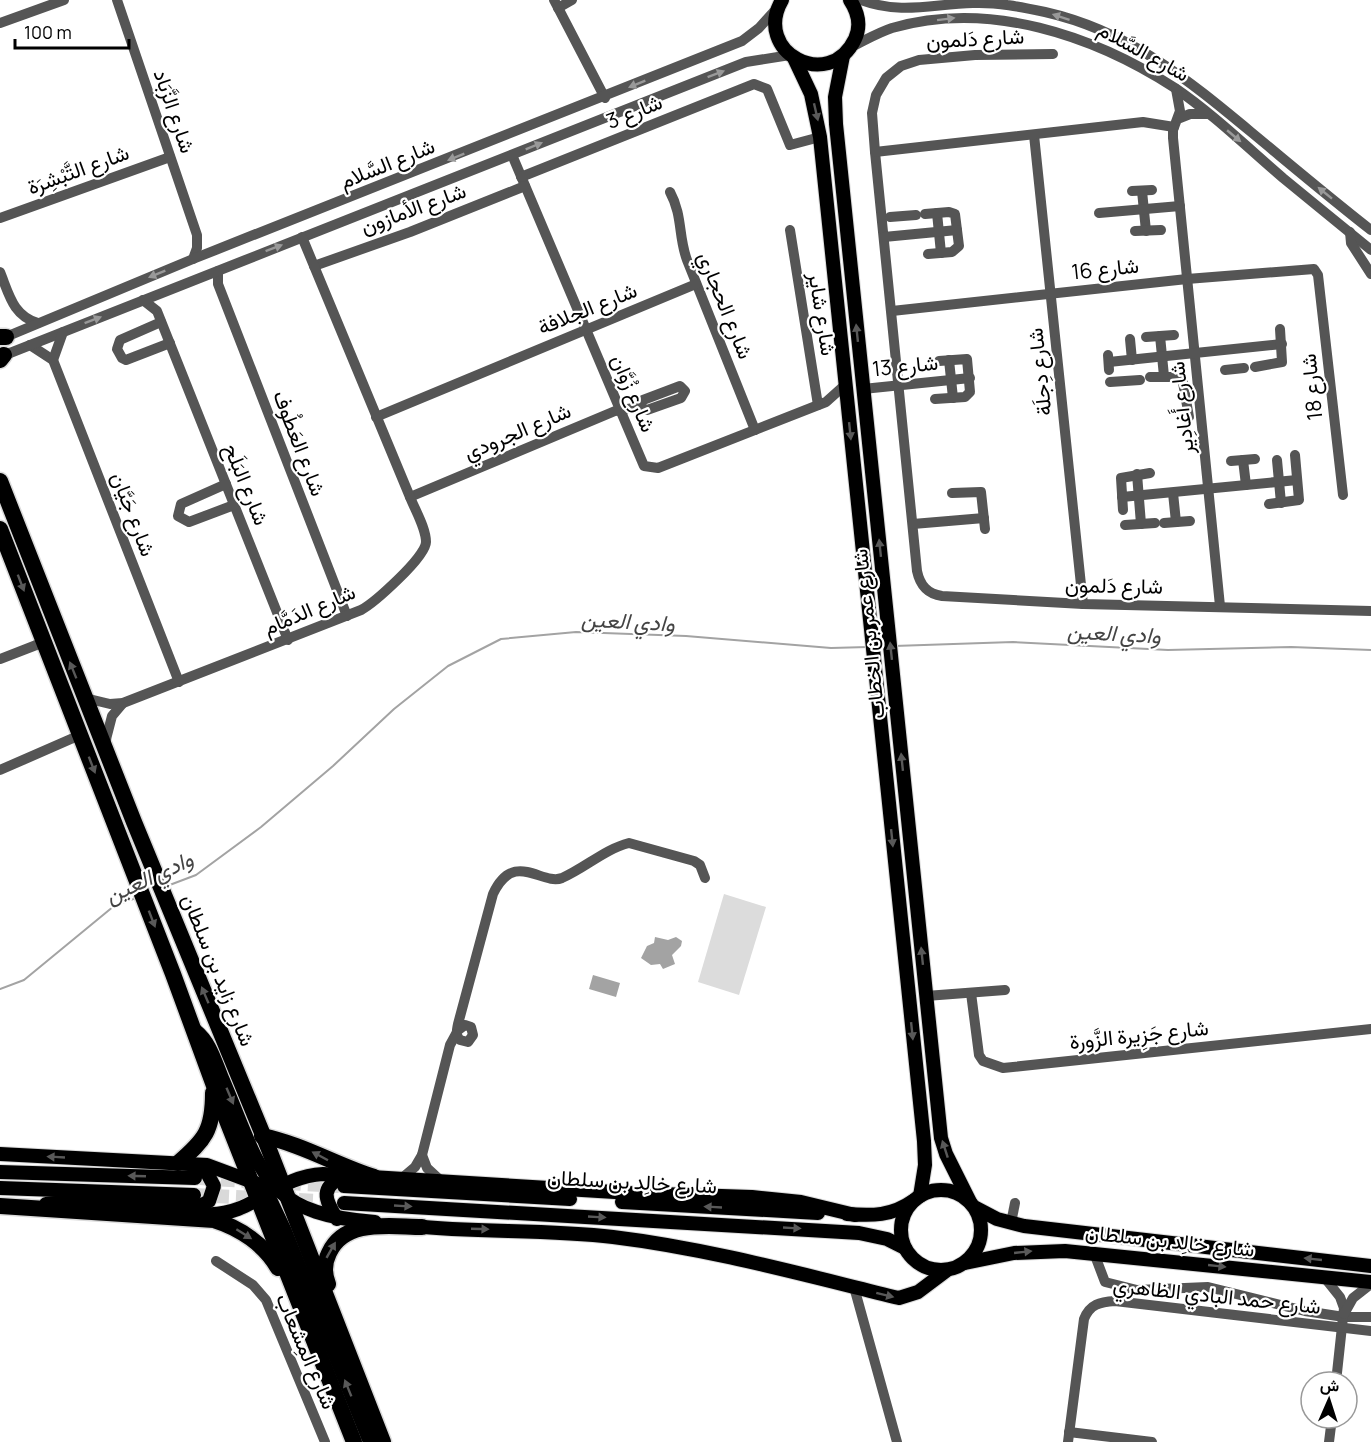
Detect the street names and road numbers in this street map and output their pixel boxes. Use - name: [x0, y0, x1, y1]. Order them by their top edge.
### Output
- street label: شارع السَّلام: [1093, 14, 1195, 88]
- street label: شارع دَلمون: [925, 21, 1025, 56]
- street label: شارع الزَّبَاد: [147, 65, 202, 157]
- street label: شارع 3: [602, 87, 667, 136]
- street label: شارع السَّلام: [335, 131, 439, 196]
- street label: شارع التَّبْشِرَة: [23, 138, 133, 201]
- street label: شارع الأمازون: [356, 176, 470, 241]
- street label: شارع الحجاري: [688, 247, 760, 364]
- street label: شارع 16: [1070, 251, 1140, 286]
- street label: شارع شاير: [801, 269, 843, 358]
- street label: شارع الجلافة: [533, 275, 641, 342]
- street label: شارع دِجلَة: [1020, 327, 1059, 417]
- street label: شارع 13: [871, 348, 940, 383]
- street label: شارع زُوَّان: [604, 350, 663, 436]
- street label: شارع 18: [1294, 352, 1329, 422]
- street label: شارع أَغادِير: [1162, 360, 1201, 457]
- street label: شارع العَطُوف: [266, 386, 333, 500]
- street label: شارع الجرودي: [459, 396, 576, 470]
- street label: شارع البَلَح: [217, 439, 276, 529]
- street label: شارع جَيَّان: [104, 468, 163, 560]
- street label: شارع عمر بن الخطاب: [845, 548, 892, 720]
- street label: شارع دَلمون: [1065, 570, 1163, 601]
- street label: شارع الدَمَّام: [259, 577, 360, 642]
- street label: شارع زايد بن سلطان: [175, 890, 262, 1051]
- street label: شارع جَزِيرة الزَّورة: [1068, 1013, 1210, 1059]
- street label: شارع خالِد بن سلطان: [546, 1163, 718, 1200]
- street label: شارع خالِد بن سلطان: [1084, 1217, 1256, 1264]
- street label: شارع حمد البادي الظاهري: [1111, 1270, 1322, 1324]
- street label: شارع المِشعاب: [269, 1289, 344, 1413]

